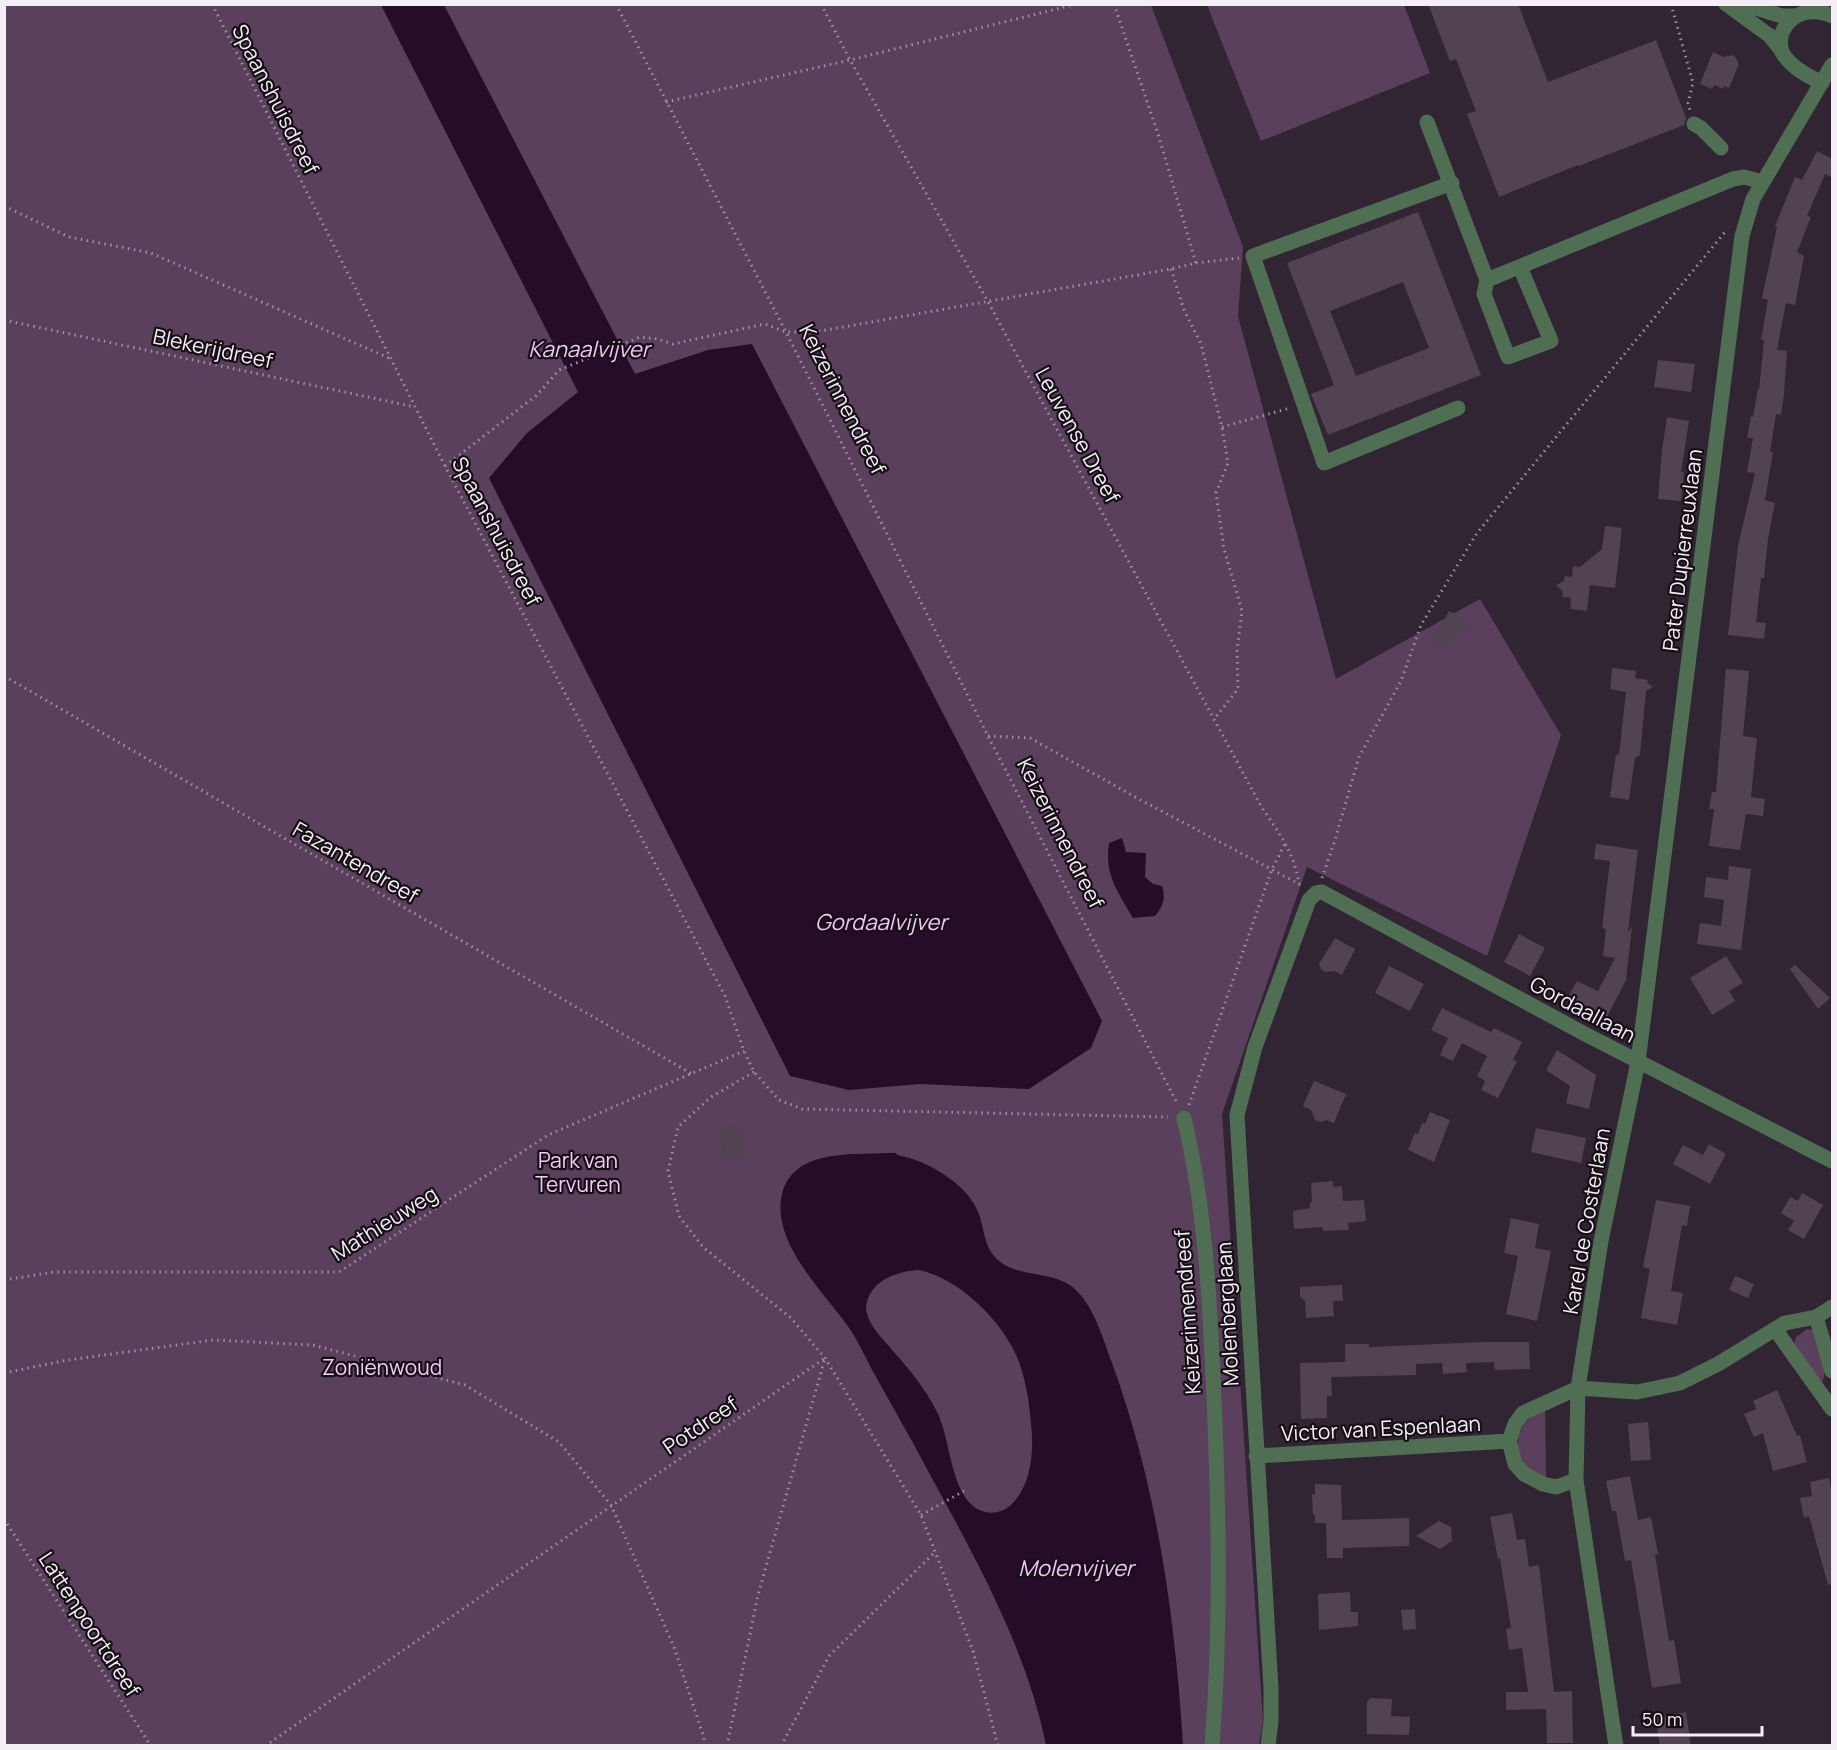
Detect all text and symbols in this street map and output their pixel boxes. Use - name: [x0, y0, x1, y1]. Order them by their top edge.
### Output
- street label: Spaanshuisdreef: [226, 19, 326, 179]
- street label: Keizerinnendreef: [793, 319, 893, 479]
- street label: Blekerijdreef: [150, 322, 276, 374]
- water label: Kanaalvijver: [528, 334, 653, 364]
- street label: Leuvense Dreef: [1029, 362, 1127, 508]
- street label: Pater Dupierreuxlaan: [1656, 447, 1708, 653]
- street label: Spaanshuisdreef: [446, 452, 548, 611]
- street label: Keizerinnendreef: [1011, 753, 1111, 913]
- street label: Fazantendreef: [288, 815, 424, 910]
- water label: Gordaalvijver: [815, 907, 950, 937]
- street label: Gordaallaan: [1525, 969, 1641, 1049]
- street label: Karel de Costerlaan: [1556, 1126, 1616, 1316]
- park label: Park van Tervuren: [535, 1146, 621, 1198]
- street label: Mathieuweg: [326, 1179, 442, 1267]
- street label: Keizerinnendreef: [1167, 1228, 1207, 1395]
- street label: Molenberglaan: [1209, 1241, 1245, 1387]
- park label: Zoniënwoud: [322, 1353, 442, 1381]
- street label: Potdreef: [657, 1389, 743, 1460]
- street label: Victor van Espenlaan: [1280, 1409, 1482, 1447]
- street label: Lattenpoortdreef: [33, 1546, 148, 1702]
- water label: Molenvijver: [1018, 1553, 1137, 1583]
- scale bar: [1633, 1699, 1762, 1737]
- text: 50 m: [1642, 1707, 1682, 1731]

